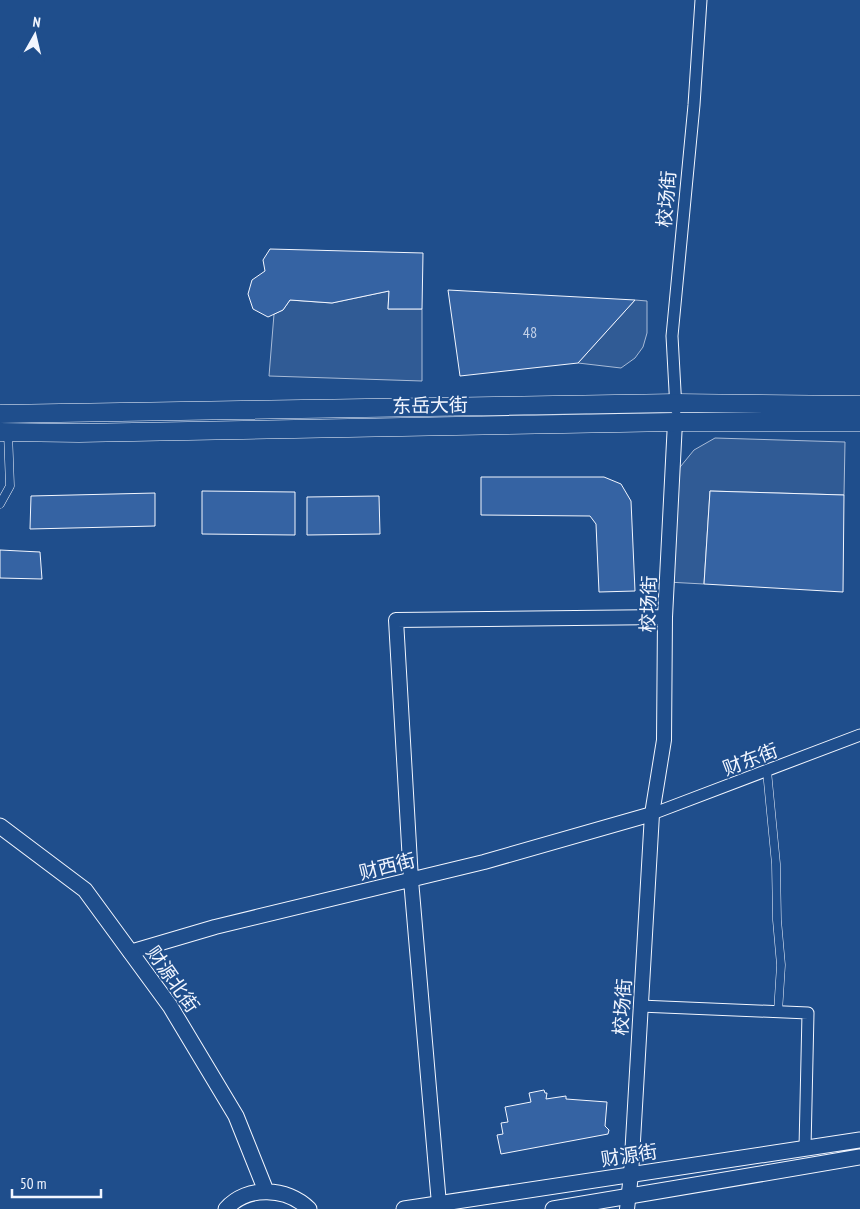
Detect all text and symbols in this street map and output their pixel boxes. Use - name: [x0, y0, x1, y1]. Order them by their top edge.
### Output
- north arrow: [10, 10, 60, 60]
- text: N: [32, 13, 42, 32]
- street label: 校场街: [652, 170, 680, 228]
- house number: 48: [523, 322, 537, 342]
- street label: 东岳大街: [392, 392, 468, 418]
- street label: 校场街: [635, 575, 661, 633]
- street label: 财东街: [719, 738, 781, 780]
- street label: 财西街: [356, 847, 418, 885]
- street label: 财源北街: [141, 941, 205, 1017]
- street label: 校场街: [608, 978, 636, 1036]
- street label: 财源街: [599, 1139, 659, 1171]
- scale bar: [12, 1166, 101, 1198]
- text: 50 m: [20, 1174, 46, 1193]

